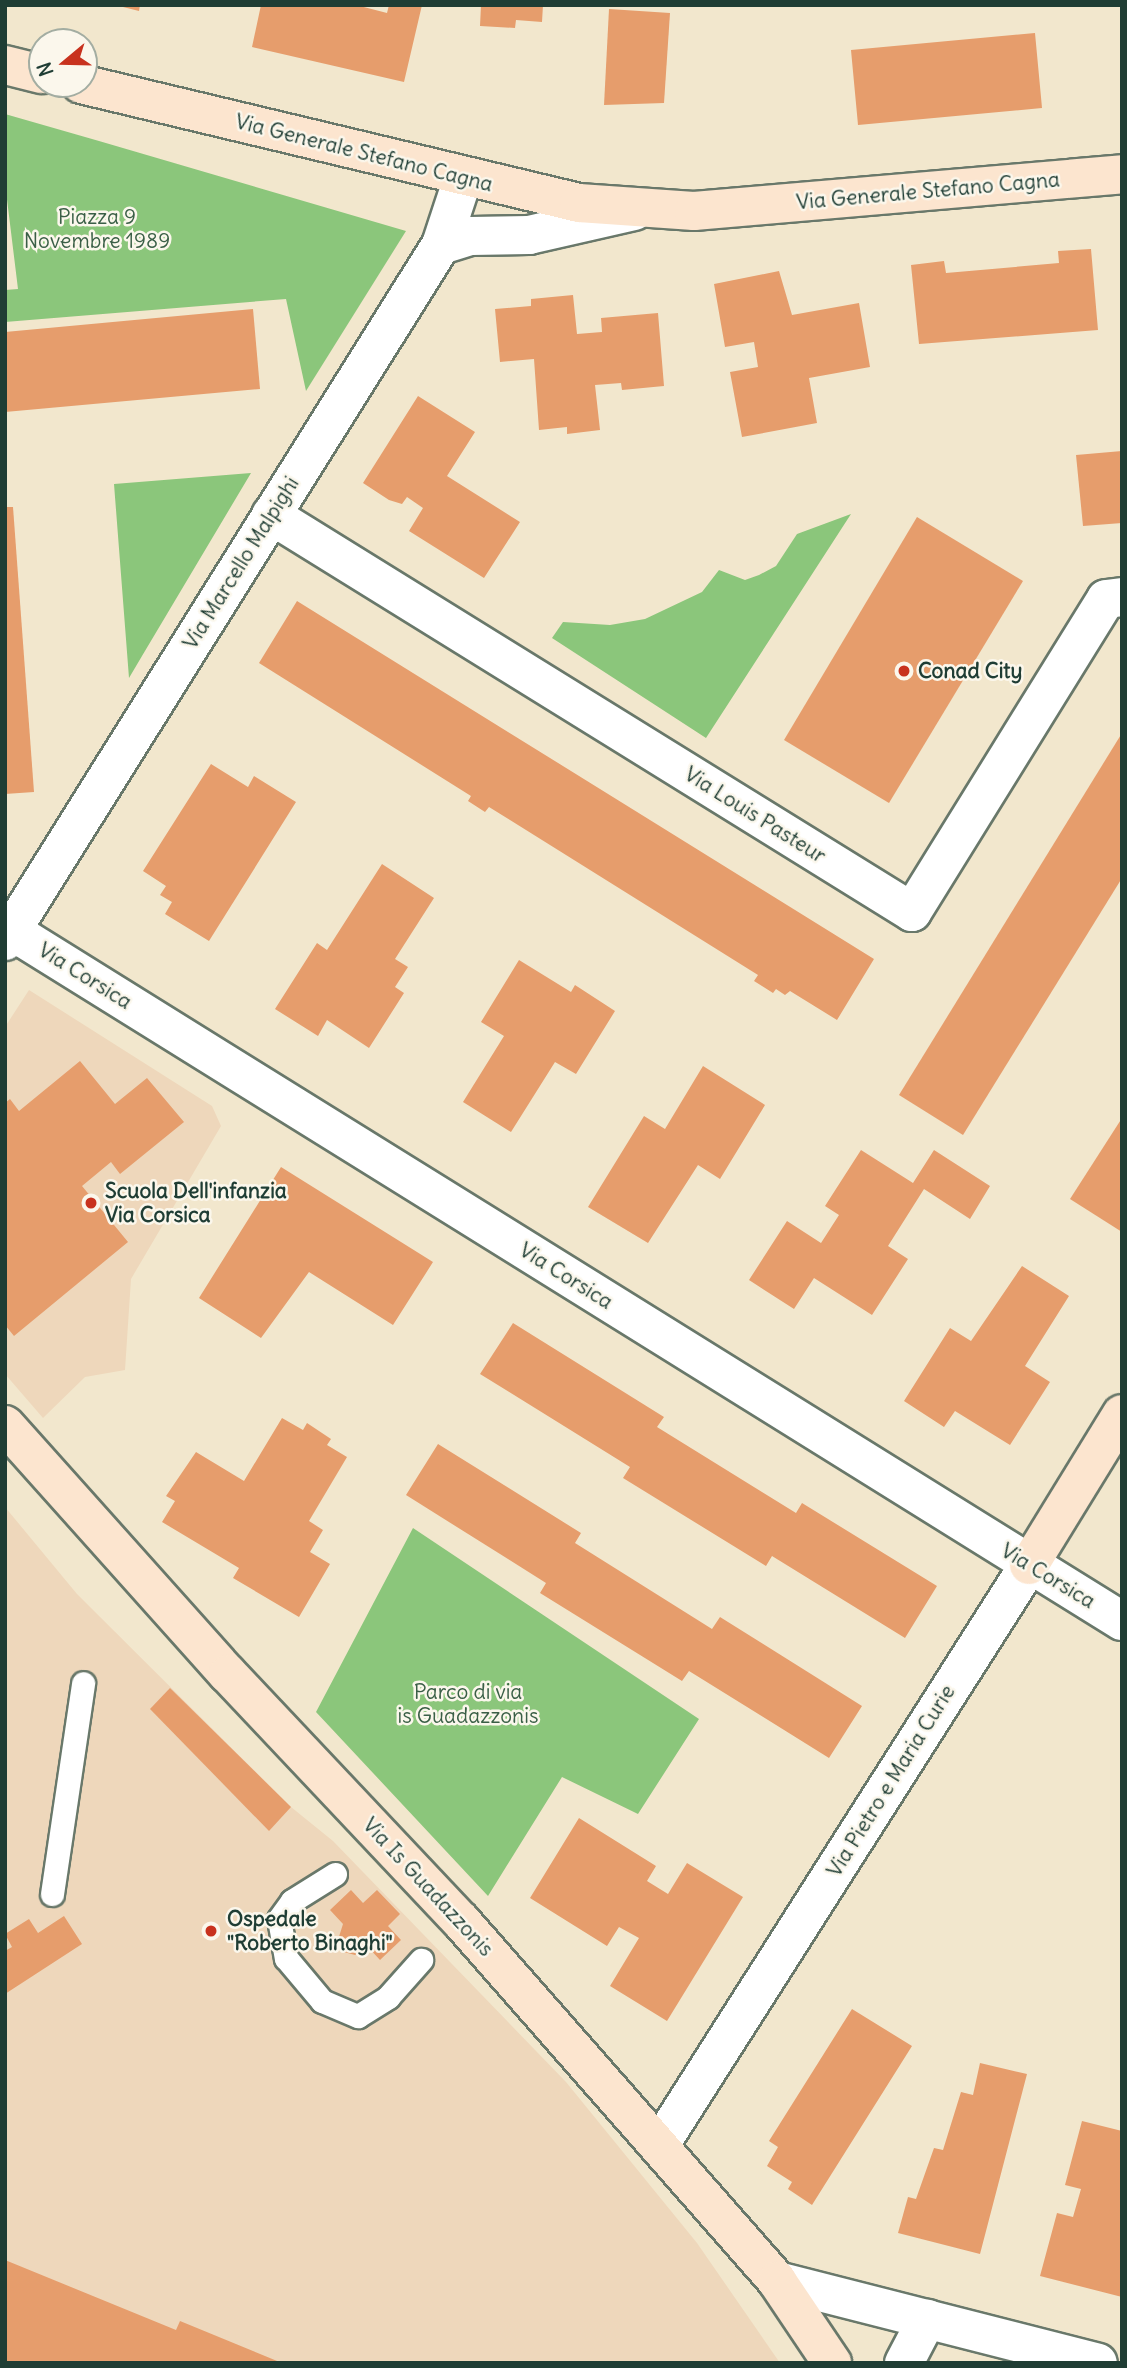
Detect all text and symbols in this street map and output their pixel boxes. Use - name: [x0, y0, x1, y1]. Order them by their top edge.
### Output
- north arrow: [28, 28, 98, 98]
- text: N: [32, 59, 59, 79]
- street label: Via Generale Stefano Cagna: [233, 109, 495, 197]
- street label: Via Generale Stefano Cagna: [795, 167, 1061, 215]
- park label: Piazza 9 Novembre 1989: [24, 204, 170, 254]
- street label: Via Marcello Malpighi: [178, 472, 304, 654]
- place label: Conad City: [918, 658, 1022, 684]
- marker: Conad City: [896, 663, 912, 679]
- street label: Via Louis Pasteur: [680, 761, 830, 869]
- street label: Via Corsica: [34, 937, 136, 1015]
- place label: Scuola Dell'infanzia Via Corsica: [105, 1178, 287, 1228]
- marker: Scuola Dell'infanzia Via Corsica: [83, 1195, 99, 1211]
- street label: Via Corsica: [515, 1237, 617, 1315]
- street label: Via Corsica: [996, 1538, 1100, 1614]
- park label: Parco di via is Guadazzonis: [398, 1679, 538, 1729]
- street label: Via Pietro e Maria Curie: [822, 1680, 960, 1882]
- street label: Via Is Guadazzonis: [357, 1812, 499, 1962]
- place label: Ospedale "Roberto Binaghi": [227, 1906, 393, 1956]
- marker: Ospedale "Roberto Binaghi": [201, 1921, 221, 1941]

